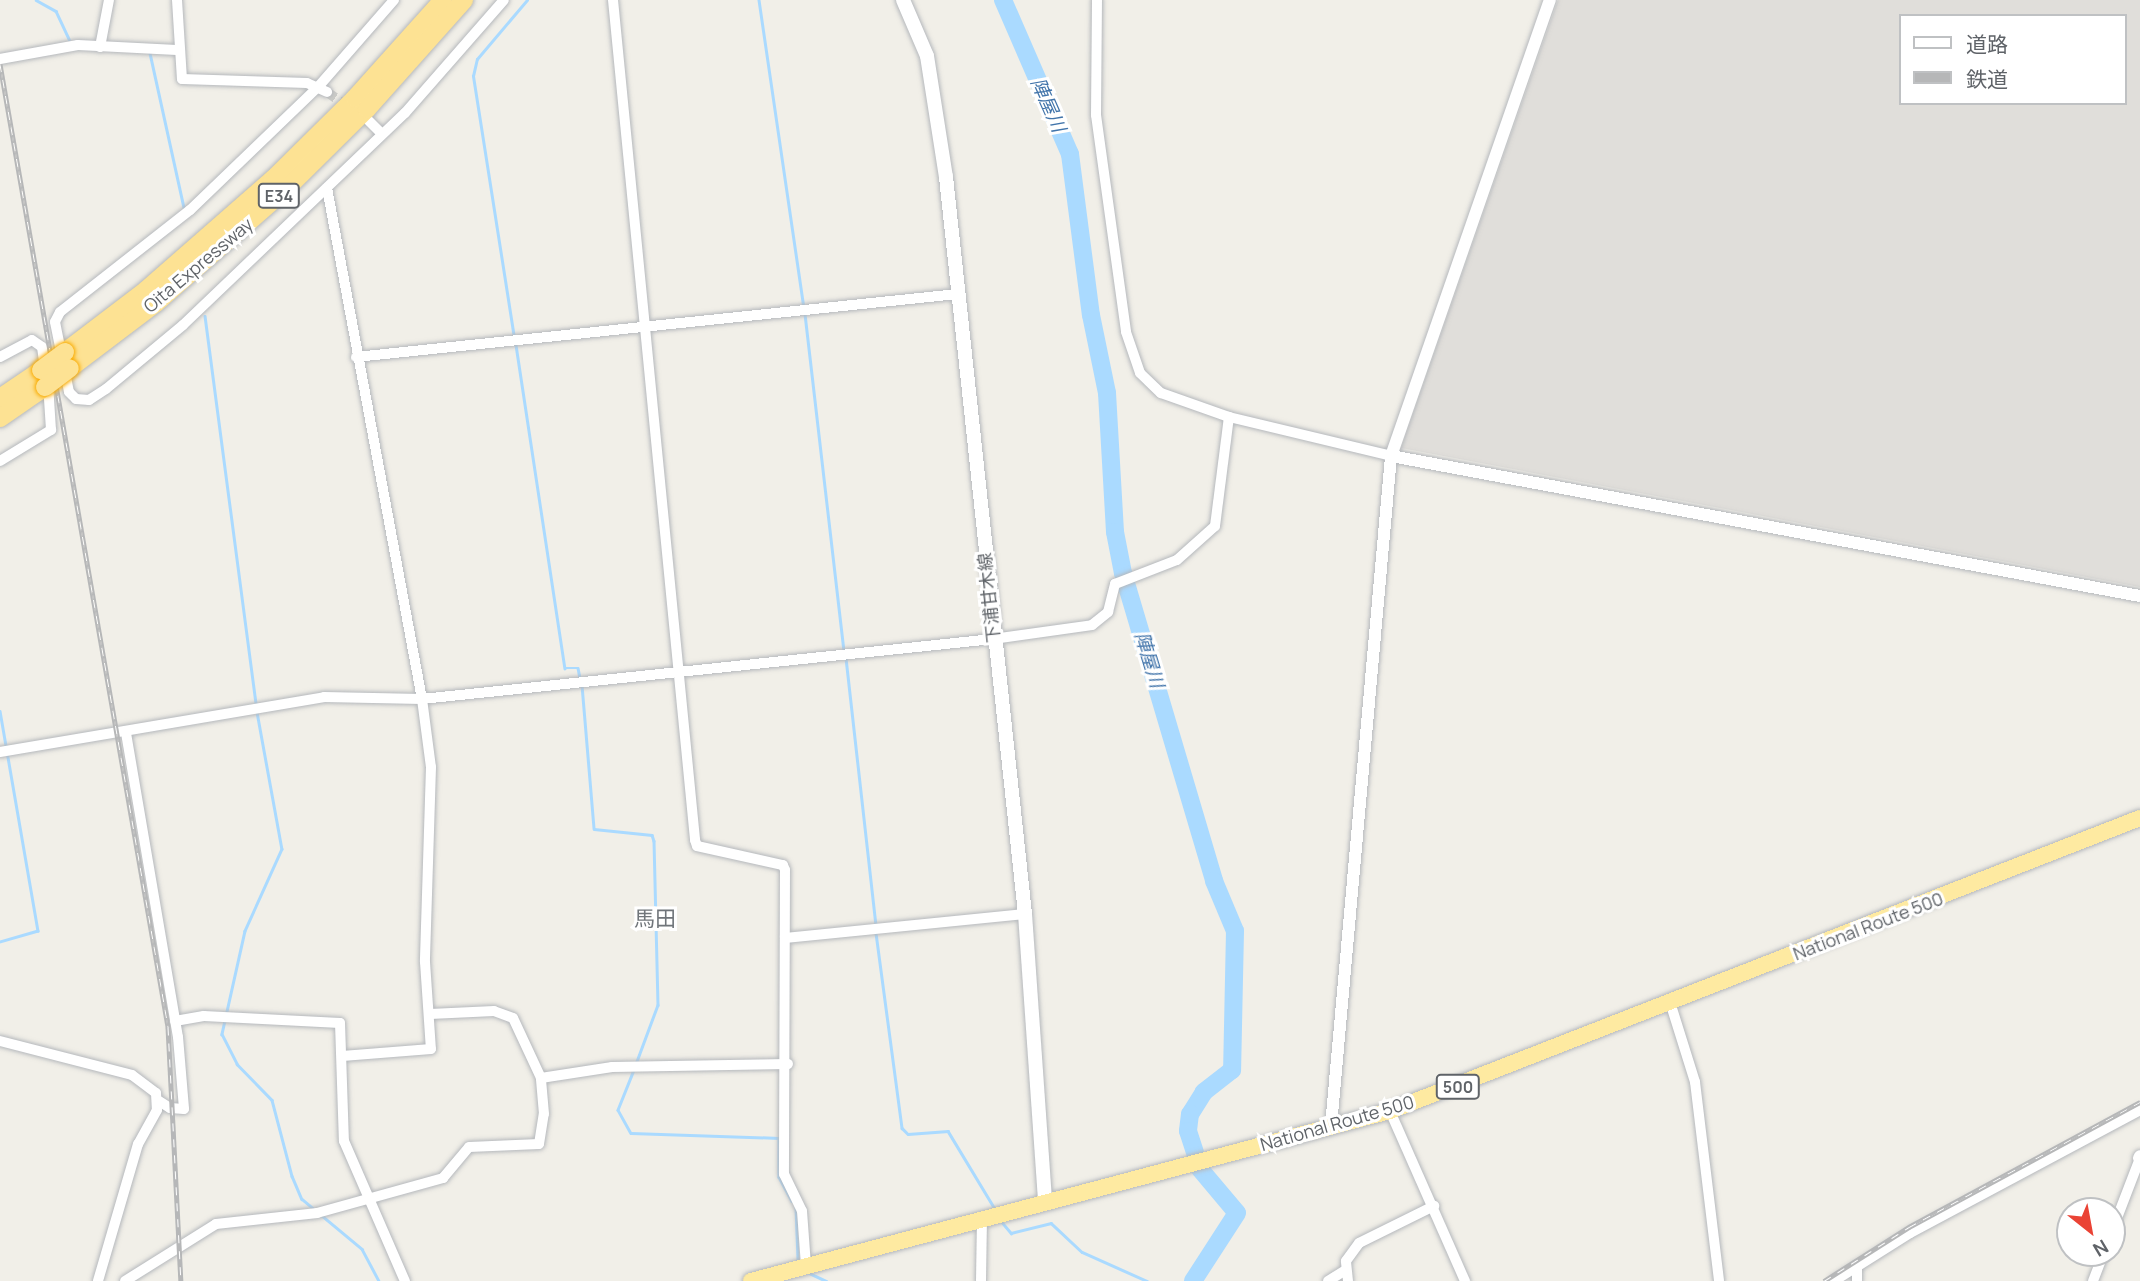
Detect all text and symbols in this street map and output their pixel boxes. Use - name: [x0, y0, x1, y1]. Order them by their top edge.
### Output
- legend: [1898, 14, 2126, 105]
- text: 道路: [1966, 30, 2008, 58]
- text: 鉄道: [1966, 65, 2008, 93]
- water label: 陣屋川: [1026, 74, 1070, 136]
- road number: E34: [256, 184, 302, 208]
- street label: Oita Expressway: [139, 213, 257, 317]
- street label: 下浦甘木線: [974, 552, 1004, 644]
- water label: 陣屋川: [1130, 629, 1168, 691]
- street label: National Route 500: [1790, 887, 1946, 965]
- district label: 馬田: [634, 905, 676, 931]
- road number: 500: [1435, 1074, 1481, 1100]
- street label: National Route 500: [1258, 1091, 1416, 1155]
- north arrow: [2056, 1197, 2126, 1267]
- text: N: [2088, 1234, 2113, 1263]

